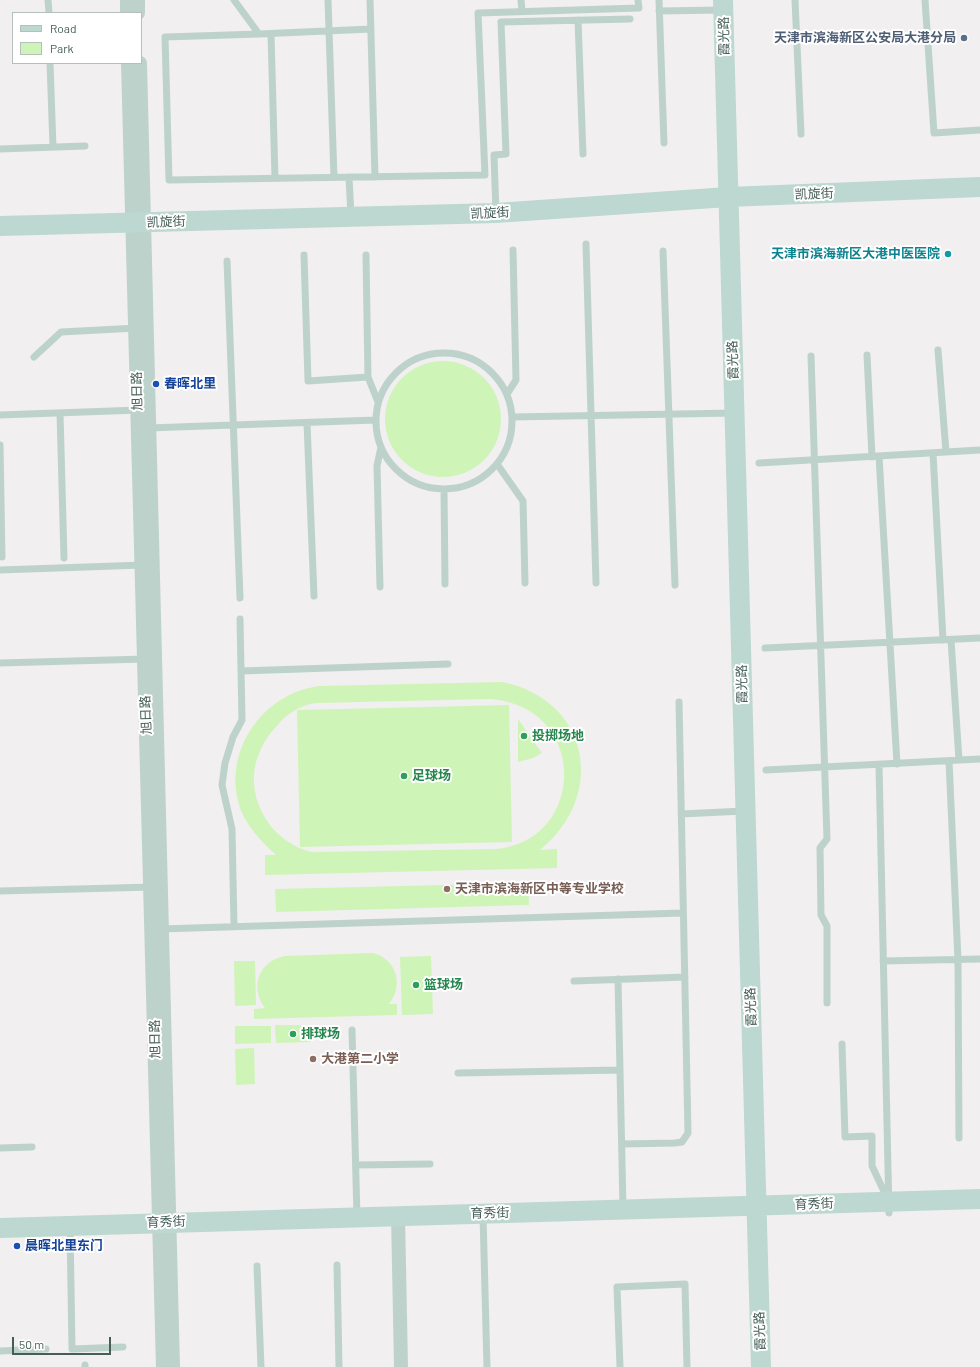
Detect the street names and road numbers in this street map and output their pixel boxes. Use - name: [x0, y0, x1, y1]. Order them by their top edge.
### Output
- street label: 霞光路: [716, 16, 732, 56]
- street label: 凯旋街: [794, 186, 834, 202]
- street label: 凯旋街: [470, 204, 510, 222]
- street label: 凯旋街: [146, 214, 186, 230]
- street label: 霞光路: [725, 340, 741, 380]
- street label: 旭日路: [129, 371, 145, 411]
- street label: 霞光路: [734, 664, 750, 704]
- street label: 旭日路: [138, 695, 154, 735]
- street label: 霞光路: [743, 987, 759, 1027]
- street label: 旭日路: [147, 1019, 163, 1059]
- street label: 育秀街: [794, 1196, 834, 1212]
- street label: 育秀街: [470, 1205, 510, 1221]
- street label: 育秀街: [146, 1214, 186, 1230]
- street label: 霞光路: [752, 1311, 768, 1351]

